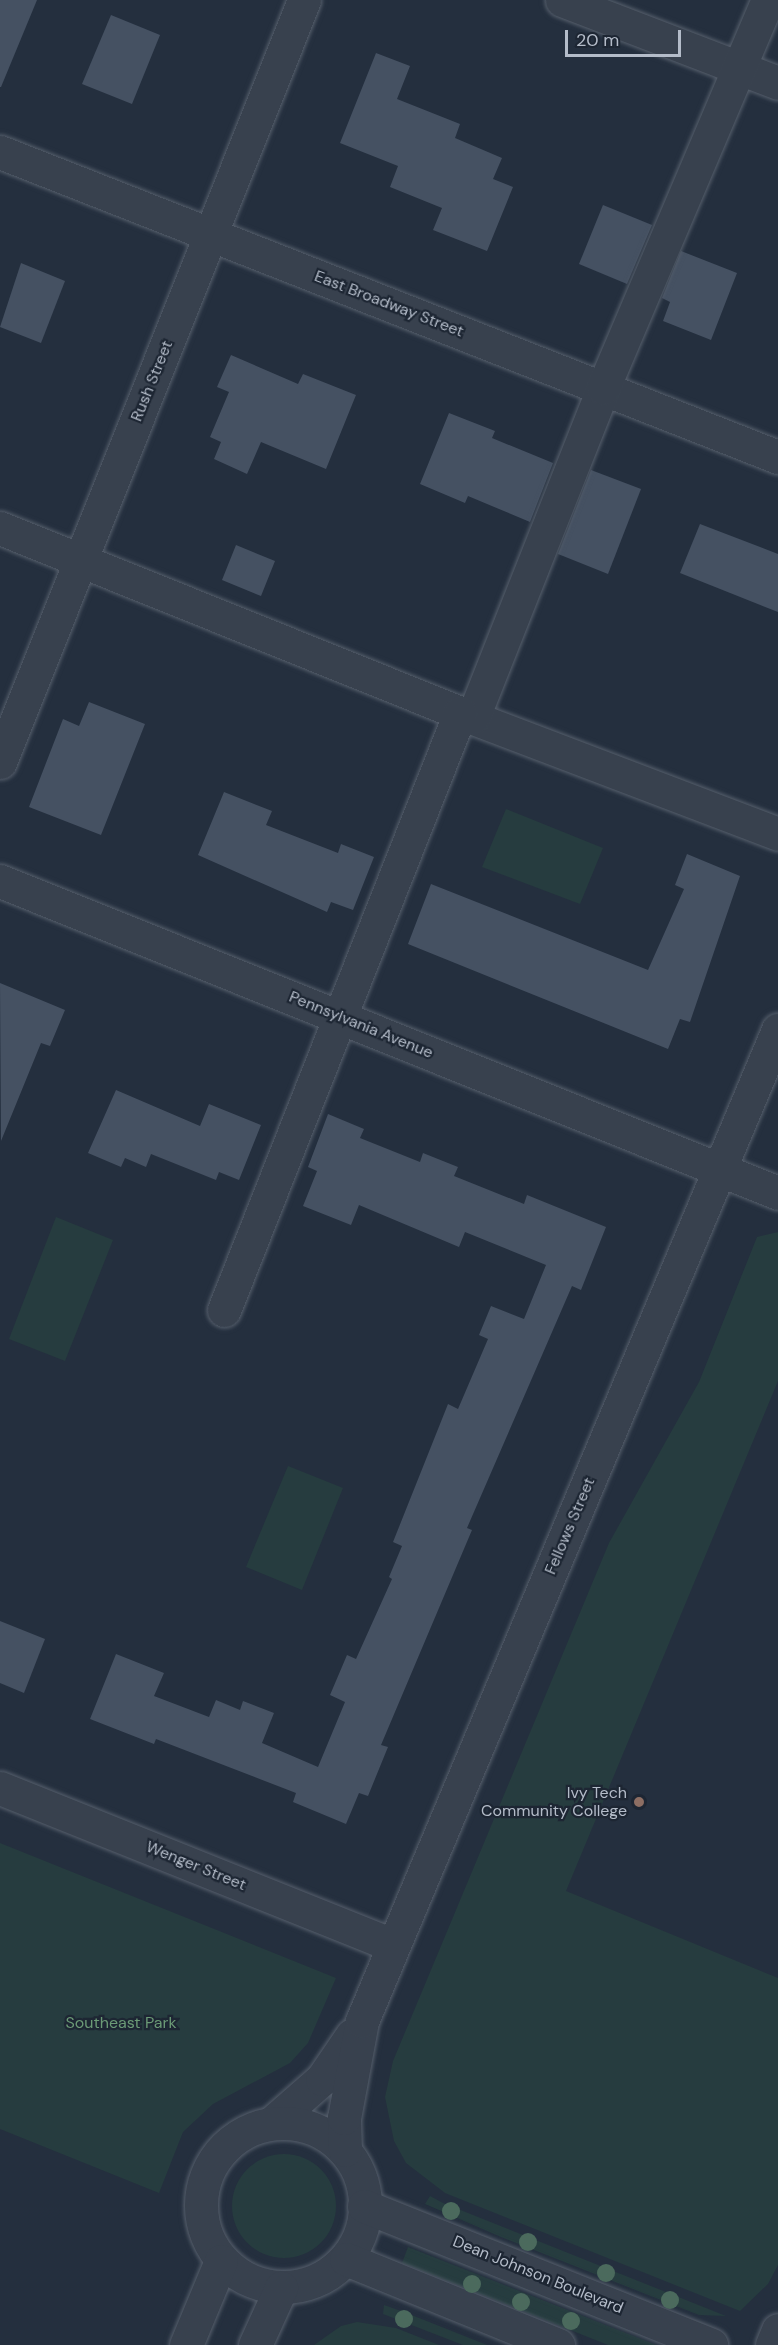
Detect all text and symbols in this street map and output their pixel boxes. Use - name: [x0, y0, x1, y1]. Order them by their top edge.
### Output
- scale bar: [568, 18, 684, 56]
- text: 20 m: [576, 28, 619, 52]
- street label: East Broadway Street: [312, 267, 466, 341]
- street label: Rush Street: [127, 338, 177, 424]
- street label: Pennsylvania Avenue: [286, 987, 436, 1063]
- street label: Fellows Street: [541, 1475, 599, 1577]
- place label: Ivy Tech Community College: [481, 1783, 627, 1821]
- marker: Ivy Tech Community College: [632, 1795, 646, 1809]
- street label: Wenger Street: [143, 1837, 249, 1895]
- park label: Southeast Park: [65, 2013, 177, 2033]
- street label: Dean Johnson Boulevard: [450, 2232, 626, 2318]

